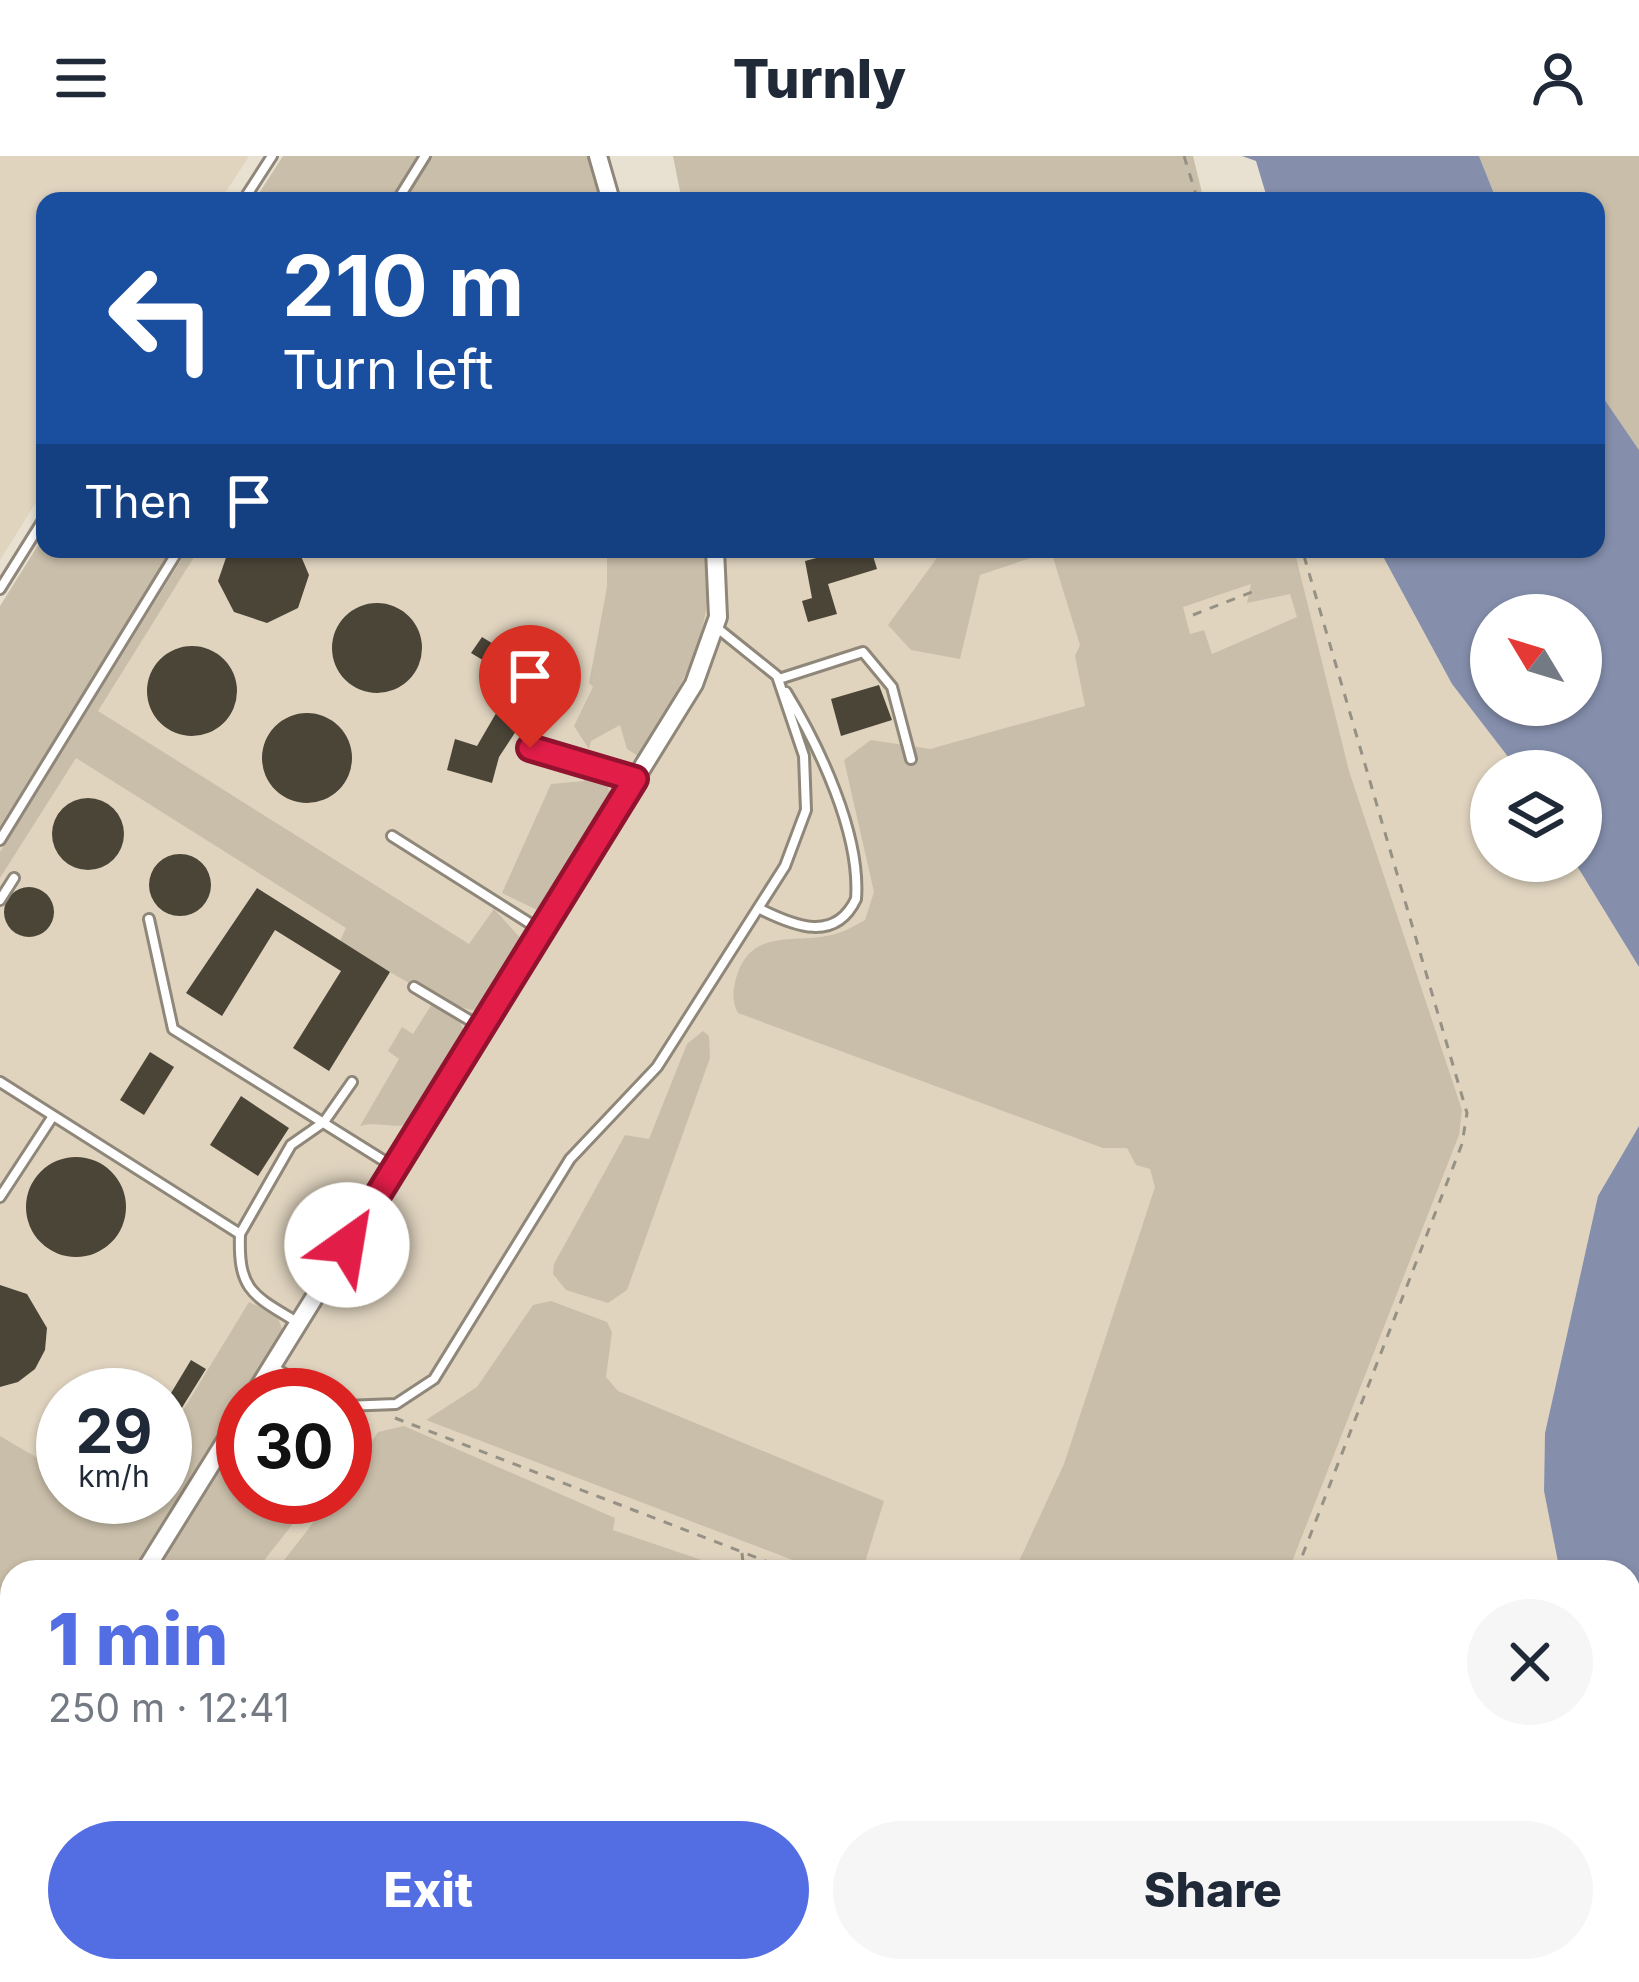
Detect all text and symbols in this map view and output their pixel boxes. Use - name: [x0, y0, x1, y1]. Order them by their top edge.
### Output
- icon: menu: [48, 45, 114, 111]
- icon: person: [1525, 45, 1591, 111]
- text: Turnly: [733, 46, 906, 111]
- text: 210 m: [282, 235, 524, 336]
- icon: left: [84, 240, 240, 396]
- text: Turn left: [282, 337, 493, 402]
- icon: arrive: [216, 468, 282, 534]
- text: Then: [84, 474, 192, 529]
- north arrow: [1470, 594, 1602, 726]
- map controls: [1470, 594, 1602, 882]
- pin: [479, 625, 581, 748]
- icon: arrive: [497, 643, 563, 709]
- button: layers: [1470, 750, 1602, 882]
- position arrow: [284, 1182, 410, 1308]
- speed limit sign: 30: [216, 1368, 372, 1524]
- text: 29: [76, 1395, 152, 1467]
- text: km/h: [78, 1458, 150, 1494]
- text: 1 min: [48, 1595, 228, 1682]
- button: close: [1467, 1599, 1593, 1725]
- text: 250 m · 12:41: [48, 1684, 290, 1731]
- button: Exit: [48, 1821, 809, 1959]
- button: Share: [833, 1821, 1593, 1959]

